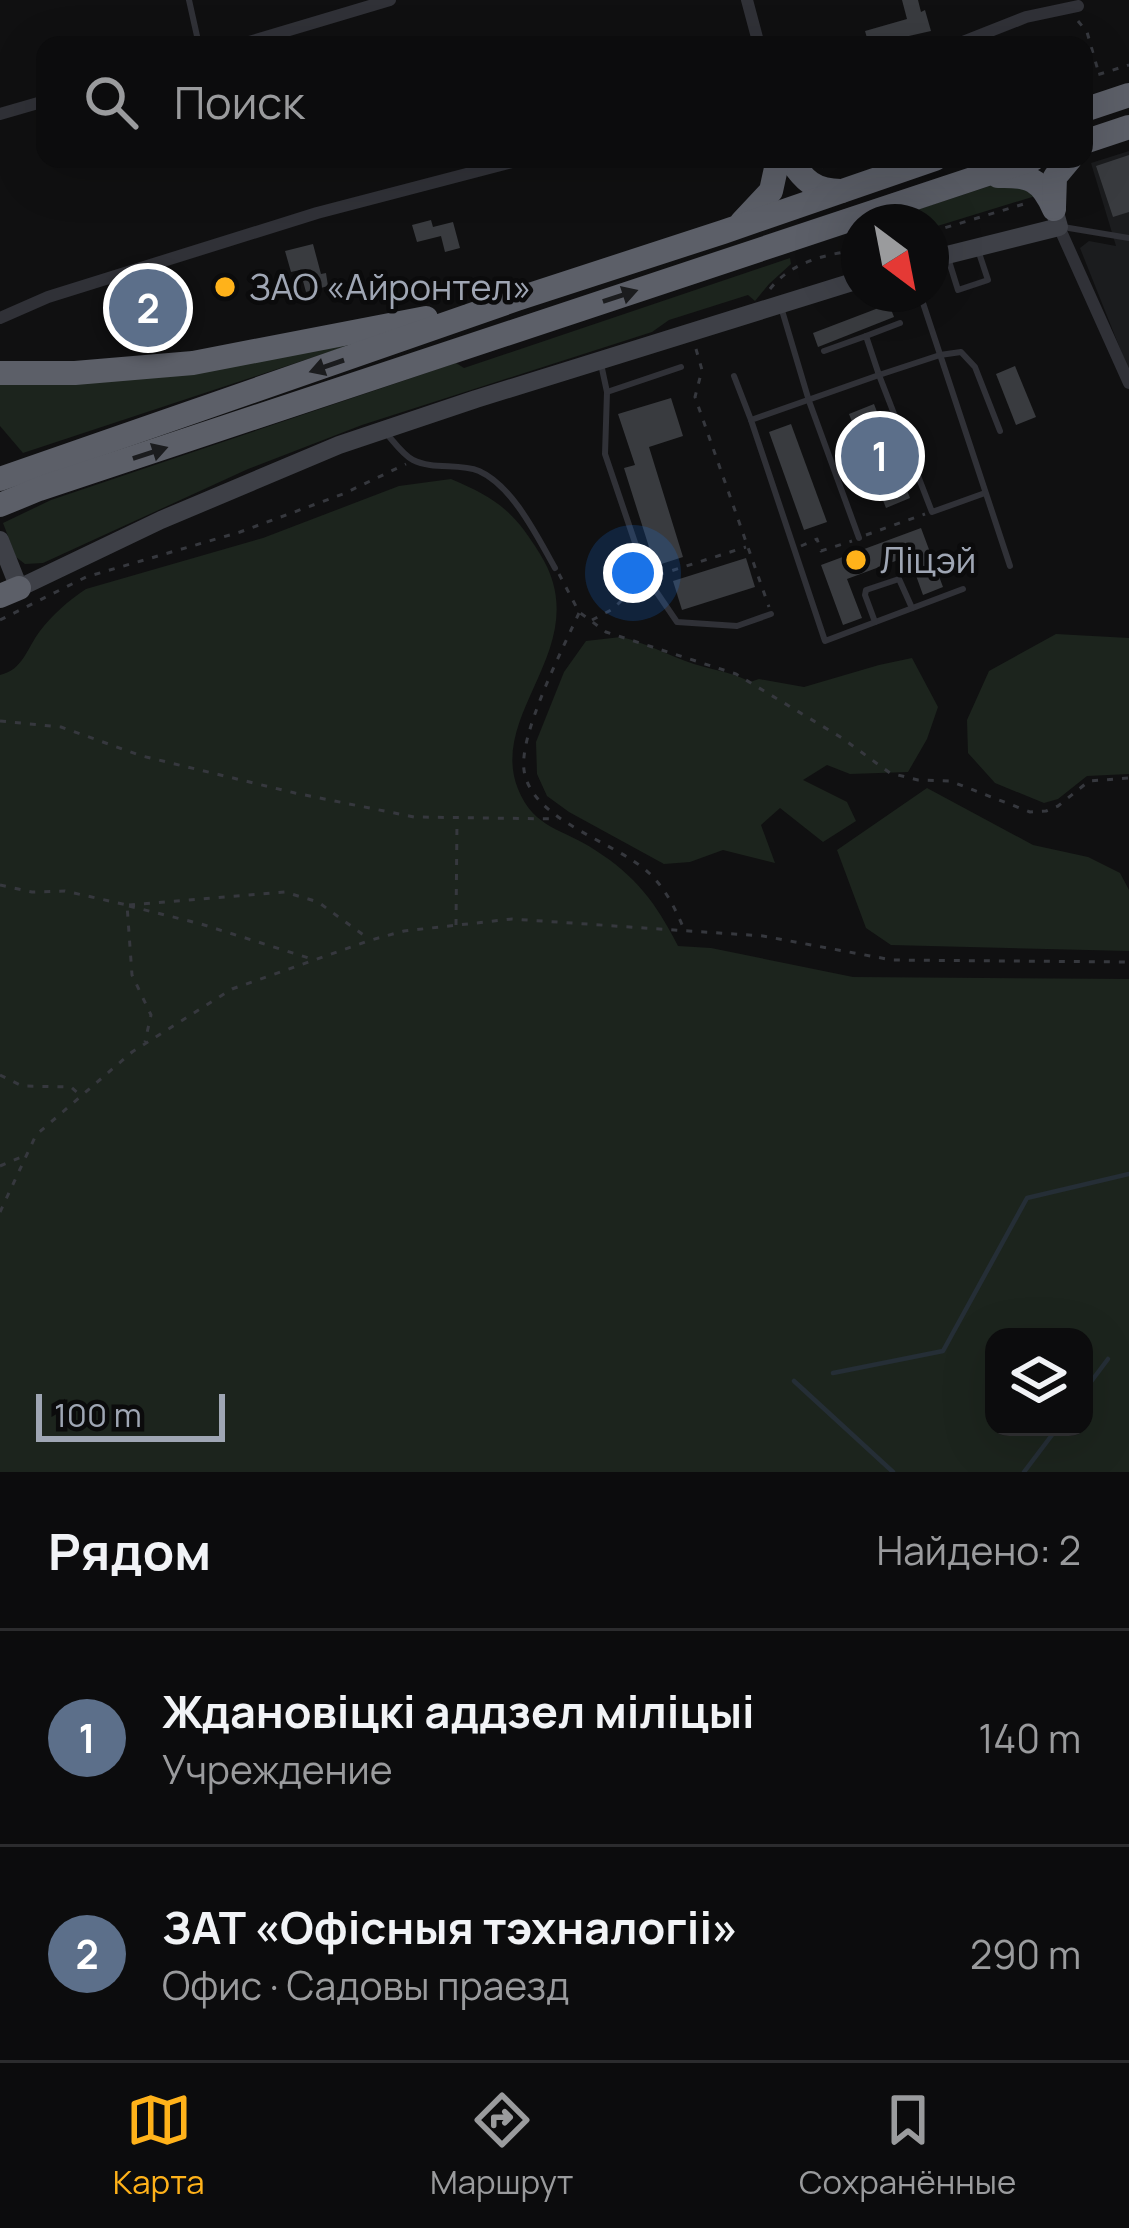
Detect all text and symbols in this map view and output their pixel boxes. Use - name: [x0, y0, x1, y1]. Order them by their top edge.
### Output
- search box: [36, 36, 1093, 168]
- icon: search: [78, 69, 144, 135]
- text: Поиск: [174, 71, 305, 133]
- north arrow: [841, 204, 949, 312]
- place label: ЗАО «Айронтел»: [249, 262, 532, 311]
- pin: 2: [109, 263, 187, 353]
- marker: ЗАО «Айронтел»: [212, 274, 238, 300]
- one-way arrow: [602, 285, 639, 304]
- one-way arrow: [309, 358, 345, 376]
- pin: 1: [841, 411, 919, 501]
- one-way arrow: [132, 442, 169, 461]
- place label: Ліцэй: [880, 535, 976, 584]
- your location: [603, 543, 663, 603]
- marker: Ліцэй: [843, 547, 869, 573]
- map controls: [985, 1328, 1093, 1436]
- button: layers: [985, 1328, 1093, 1436]
- scale bar: [36, 1388, 225, 1441]
- text: 100 m: [54, 1392, 142, 1437]
- text: Рядом: [48, 1516, 211, 1585]
- text: Найдено: 2: [877, 1523, 1081, 1577]
- text: Ждановіцкі аддзел міліцыі: [162, 1680, 755, 1742]
- text: 1: [78, 1711, 96, 1765]
- text: 140 m: [978, 1711, 1081, 1765]
- text: Учреждение: [162, 1742, 393, 1796]
- text: ЗАТ «Офісныя тэхналогіі»: [162, 1896, 738, 1958]
- text: 2: [75, 1927, 99, 1981]
- text: 290 m: [970, 1927, 1081, 1981]
- text: Офис · Садовы праезд: [162, 1958, 569, 2012]
- tab: Карта: [113, 2087, 205, 2204]
- tab: Маршрут: [430, 2087, 574, 2204]
- tab: Сохранённые: [799, 2087, 1016, 2204]

